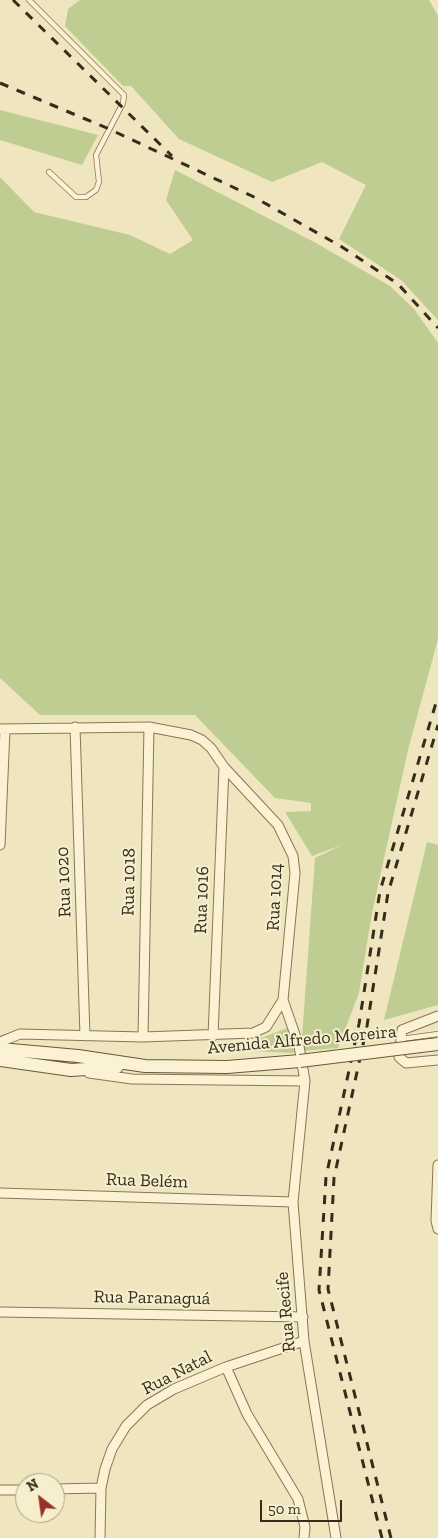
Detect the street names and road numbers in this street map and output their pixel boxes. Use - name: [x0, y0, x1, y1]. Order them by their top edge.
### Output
- street label: Rua 1020: [52, 846, 76, 918]
- street label: Rua 1018: [118, 848, 140, 916]
- street label: Rua 1014: [262, 863, 288, 931]
- street label: Rua 1016: [190, 866, 214, 934]
- street label: Avenida Alfredo Moreira: [207, 1021, 397, 1059]
- street label: Rua Belém: [106, 1169, 188, 1193]
- street label: Rua Recife: [272, 1271, 300, 1353]
- street label: Rua Paranaguá: [93, 1286, 211, 1310]
- street label: Rua Natal: [138, 1346, 216, 1400]

